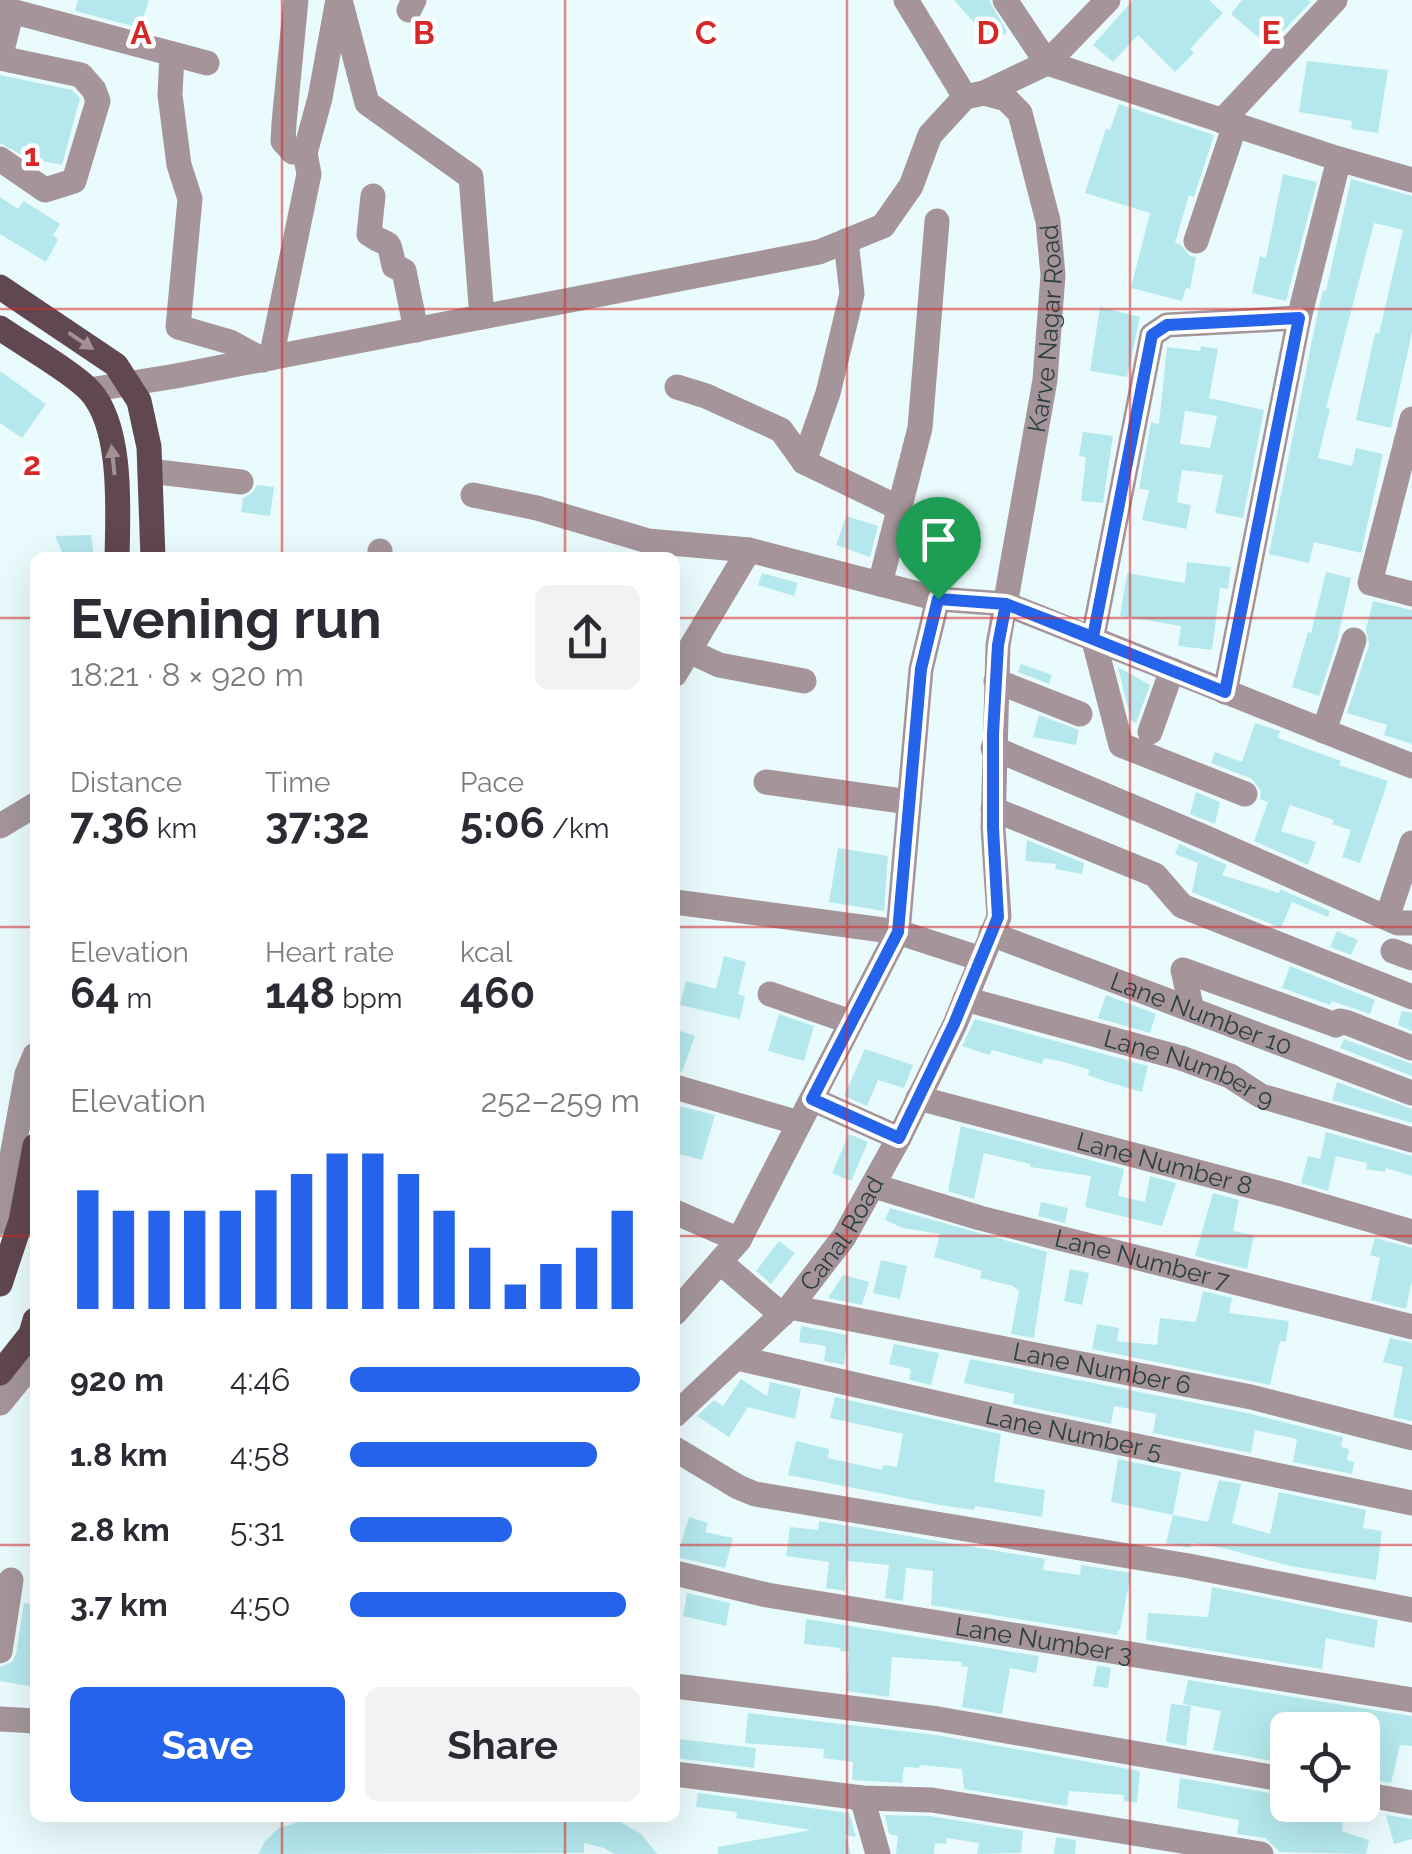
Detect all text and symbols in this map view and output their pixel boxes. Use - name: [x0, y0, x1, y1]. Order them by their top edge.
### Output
- text: A: [130, 14, 152, 51]
- text: B: [413, 14, 435, 51]
- text: C: [695, 14, 717, 51]
- text: D: [977, 14, 999, 51]
- text: E: [1261, 14, 1281, 51]
- text: 1: [24, 136, 40, 173]
- street label: Karve Nagar Road: [1021, 223, 1068, 435]
- one-way arrow: [67, 331, 94, 350]
- one-way arrow: [105, 444, 121, 476]
- text: 2: [23, 445, 41, 482]
- pin: [896, 497, 981, 600]
- icon: arrive: [911, 512, 966, 567]
- button: share: [535, 585, 640, 690]
- text: Evening run: [70, 586, 382, 651]
- text: 18:21 · 8 × 920 m: [70, 656, 304, 693]
- text: Distance: [70, 766, 182, 799]
- text: Time: [265, 766, 330, 799]
- text: Pace: [460, 766, 524, 799]
- text: 7.36: [70, 799, 150, 848]
- text: 37:32: [265, 799, 370, 848]
- text: 5:06: [460, 799, 545, 848]
- text: km: [150, 812, 197, 845]
- text: /km: [545, 812, 610, 845]
- text: Elevation: [70, 936, 189, 969]
- text: Heart rate: [265, 936, 394, 969]
- text: kcal: [460, 936, 512, 969]
- street label: Lane Number 10: [1106, 966, 1296, 1061]
- text: 64: [70, 969, 119, 1018]
- text: 148: [265, 969, 335, 1018]
- text: 460: [460, 969, 535, 1018]
- text: m: [119, 982, 152, 1015]
- text: bpm: [335, 982, 403, 1015]
- street label: Lane Number 9: [1101, 1023, 1277, 1114]
- text: Elevation: [70, 1082, 206, 1119]
- text: 252–259 m: [481, 1082, 640, 1119]
- street label: Lane Number 8: [1073, 1126, 1256, 1201]
- street label: Canal Road: [793, 1171, 890, 1297]
- street label: Lane Number 7: [1052, 1222, 1233, 1296]
- street label: Lane Number 6: [1010, 1336, 1194, 1400]
- text: 920 m: [70, 1361, 164, 1398]
- text: 4:46: [230, 1361, 290, 1398]
- street label: Lane Number 5: [983, 1400, 1165, 1466]
- text: 1.8 km: [70, 1436, 168, 1473]
- text: 4:58: [230, 1436, 290, 1473]
- text: 2.8 km: [70, 1511, 170, 1548]
- text: 5:31: [230, 1511, 284, 1548]
- text: 3.7 km: [70, 1586, 168, 1623]
- text: 4:50: [230, 1586, 291, 1623]
- street label: Lane Number 3: [953, 1611, 1135, 1669]
- button: Save: [70, 1687, 345, 1802]
- button: Share: [365, 1687, 640, 1802]
- map controls: [1270, 1712, 1380, 1822]
- button: locate: [1270, 1712, 1380, 1822]

